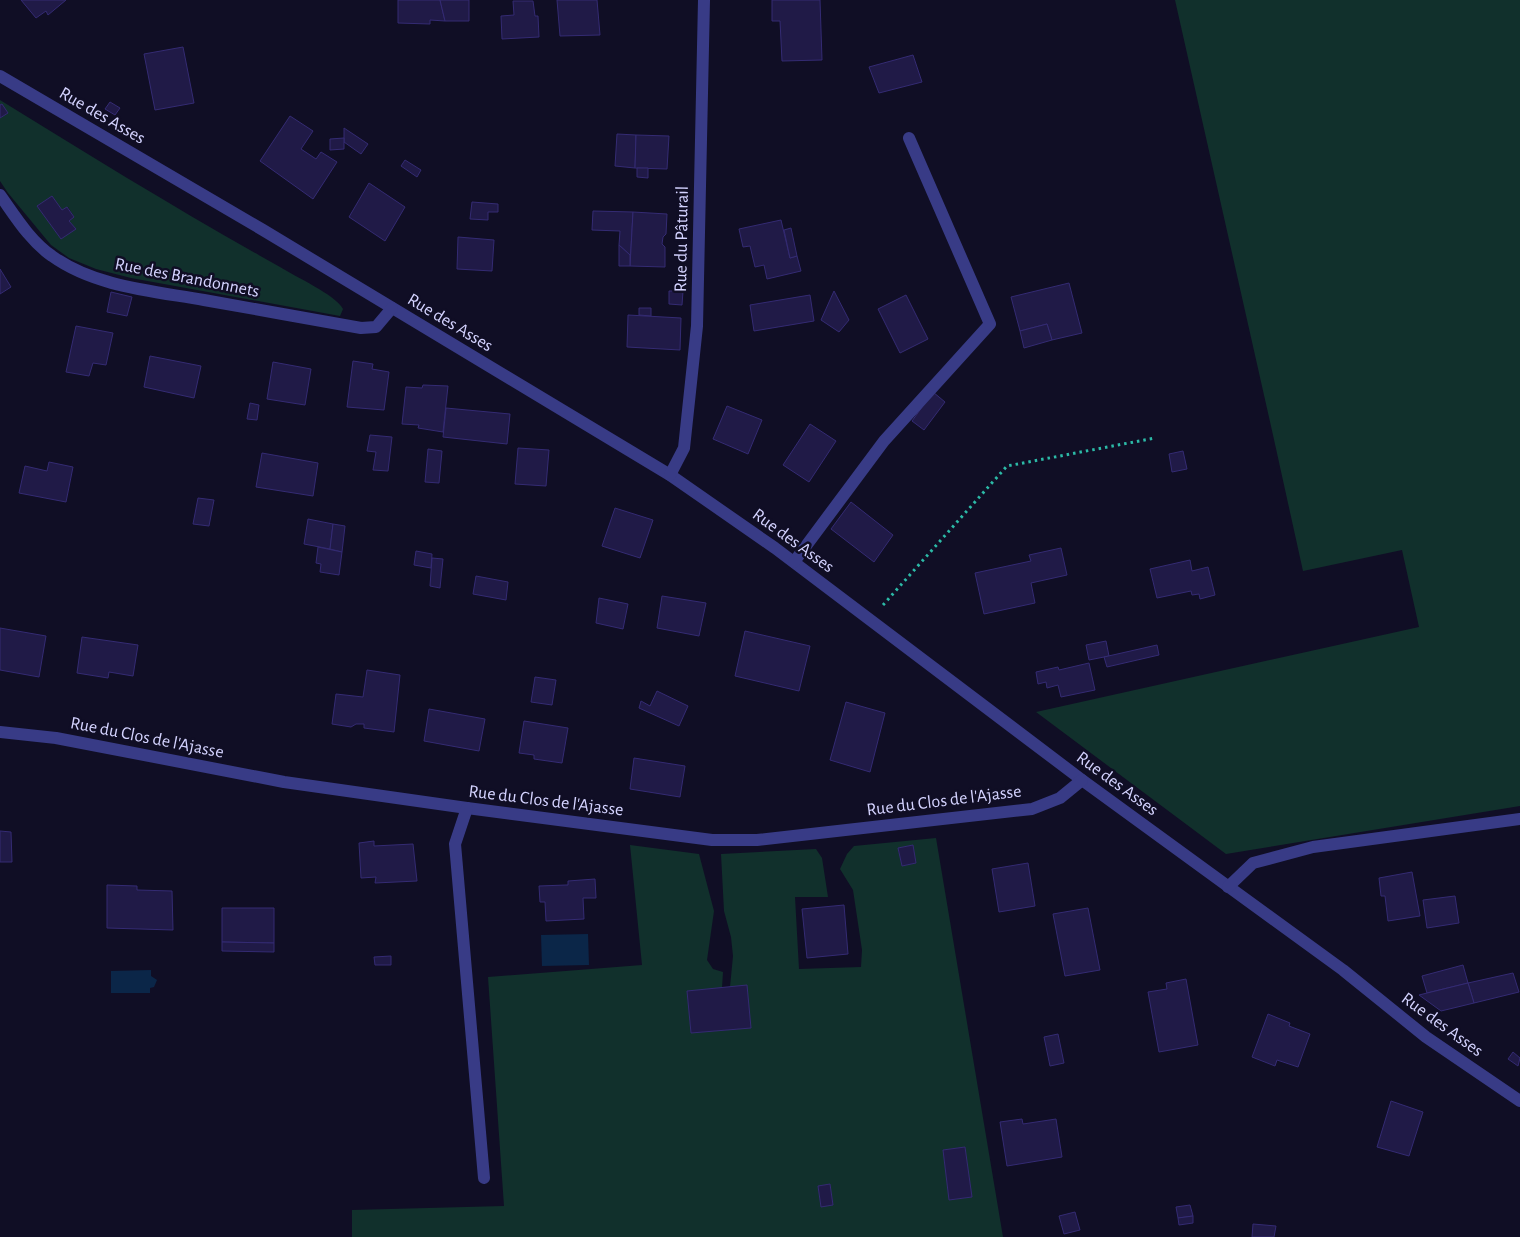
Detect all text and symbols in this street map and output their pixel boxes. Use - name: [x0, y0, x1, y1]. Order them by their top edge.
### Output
- street label: Rue des Asses: [56, 84, 148, 148]
- street label: Rue du Pâturail: [672, 186, 692, 292]
- street label: Rue des Brandonnets: [113, 255, 261, 301]
- street label: Rue des Asses: [404, 291, 496, 355]
- street label: Rue des Asses: [749, 506, 837, 576]
- street label: Rue du Clos de l'Ajasse: [69, 714, 225, 762]
- street label: Rue des Asses: [1073, 749, 1161, 819]
- street label: Rue du Clos de l'Ajasse: [468, 783, 624, 819]
- street label: Rue du Clos de l'Ajasse: [866, 783, 1022, 819]
- street label: Rue des Asses: [1398, 990, 1486, 1060]

